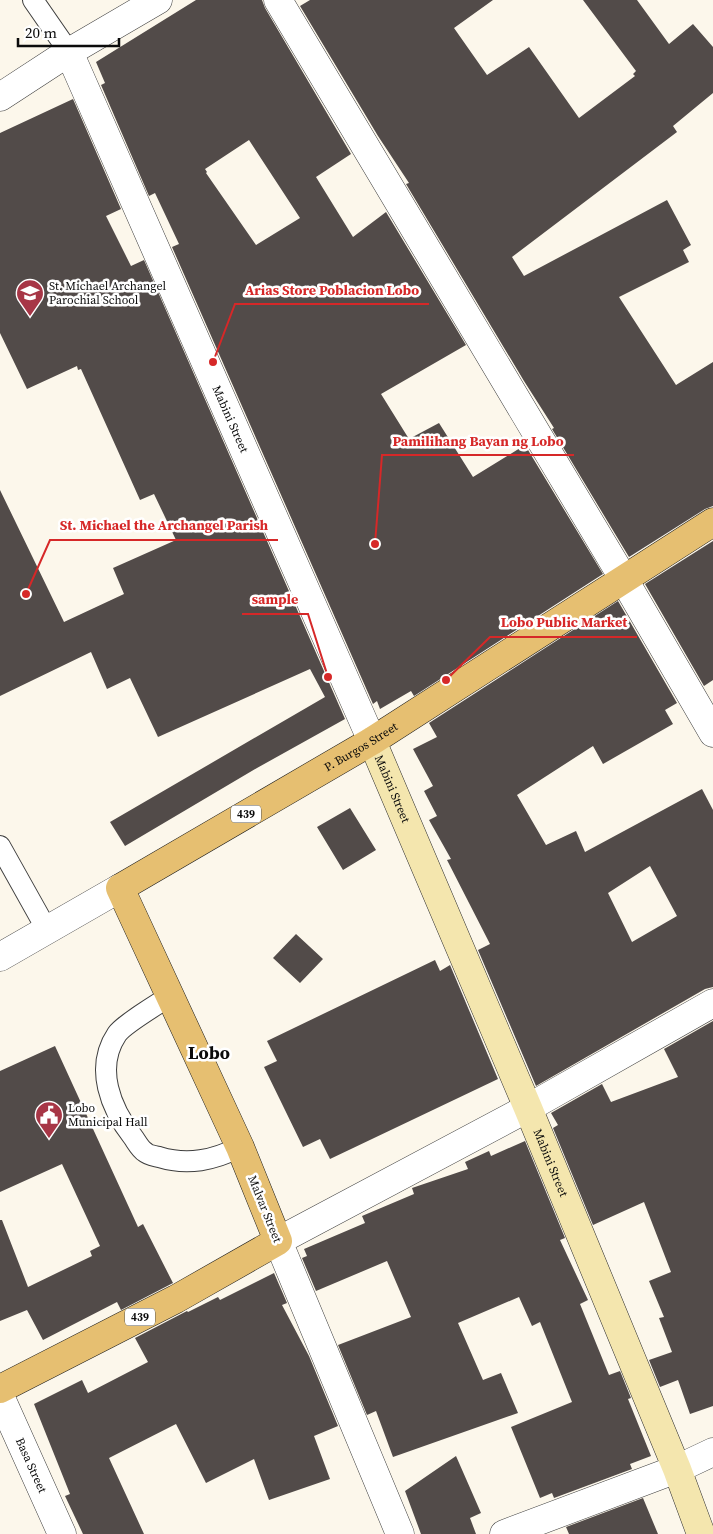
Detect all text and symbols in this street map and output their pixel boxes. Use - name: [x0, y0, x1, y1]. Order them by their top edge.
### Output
- scale bar: [18, 15, 119, 47]
- text: 20 m: [25, 22, 57, 43]
- callout: Arias Store Poblacion Lobo: [235, 275, 429, 304]
- school or university icon: St. Michael Archangel Parochial School: [15, 278, 45, 317]
- place label: St. Michael Archangel Parochial School: [49, 278, 166, 308]
- text: Arias Store Poblacion Lobo: [245, 280, 419, 300]
- street label: Mabini Street: [209, 383, 252, 455]
- callout: Pamilihang Bayan ng Lobo: [382, 426, 574, 455]
- text: Pamilihang Bayan ng Lobo: [392, 431, 564, 451]
- callout: St. Michael the Archangel Parish: [50, 511, 278, 540]
- text: St. Michael the Archangel Parish: [60, 515, 269, 535]
- callout: sample: [242, 585, 308, 614]
- text: sample: [252, 589, 298, 609]
- callout: Lobo Public Market: [490, 608, 637, 637]
- text: Lobo Public Market: [501, 612, 628, 632]
- street label: P. Burgos Street: [321, 719, 401, 775]
- street label: Mabini Street: [371, 753, 414, 825]
- road number: 439: [231, 806, 261, 822]
- district label: Lobo: [188, 1040, 230, 1065]
- public building icon: Lobo Municipal Hall: [34, 1100, 64, 1139]
- place label: Lobo Municipal Hall: [68, 1100, 148, 1130]
- street label: Mabini Street: [529, 1126, 572, 1199]
- street label: Malvar Street: [244, 1173, 286, 1245]
- road number: 439: [125, 1308, 155, 1325]
- street label: Basa Street: [12, 1435, 51, 1496]

